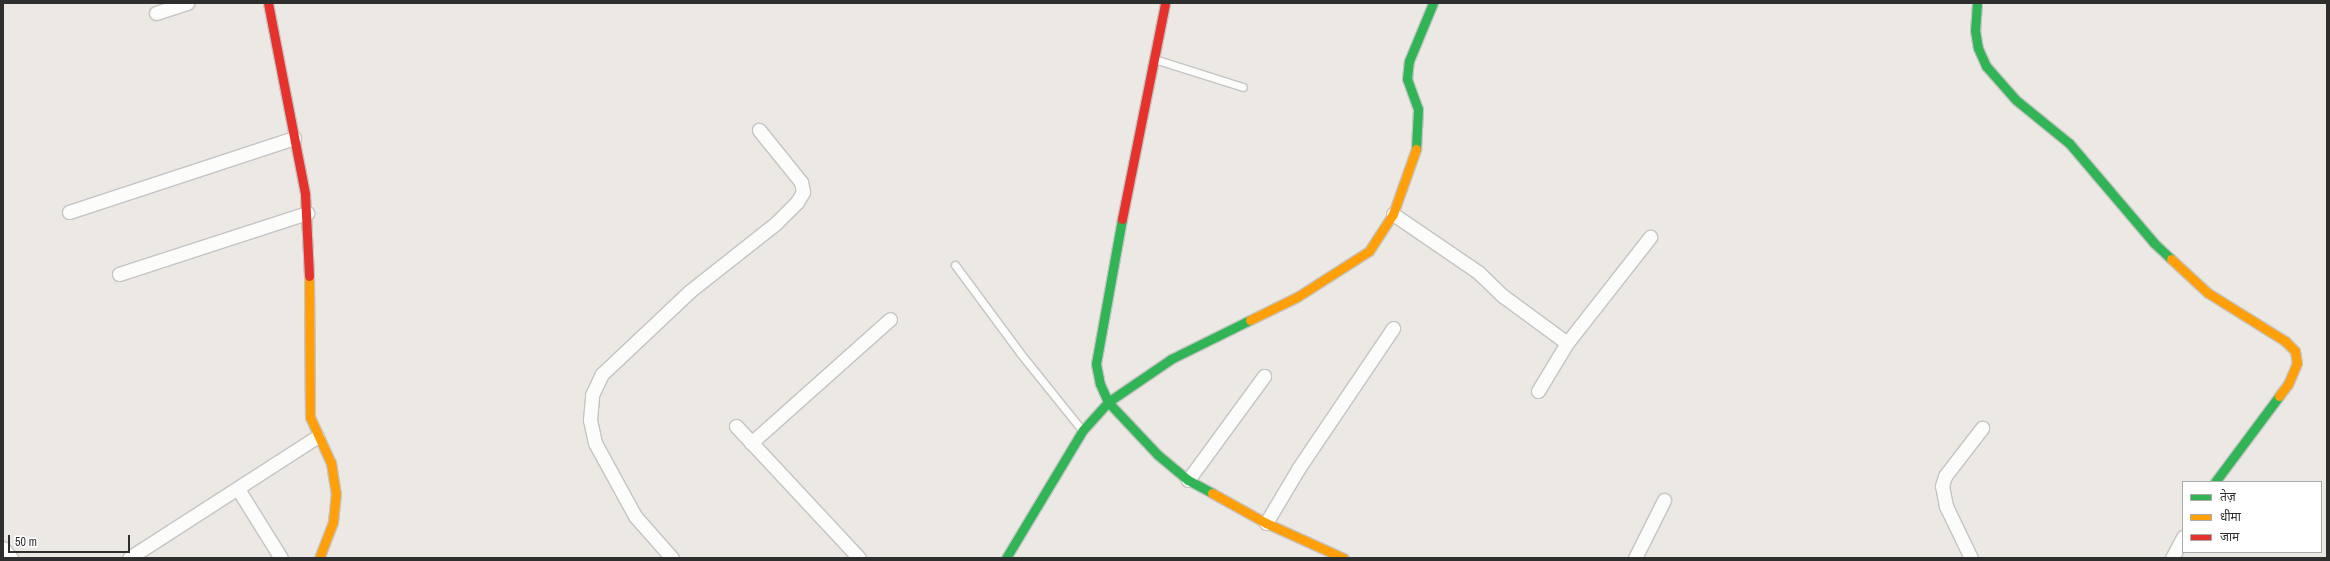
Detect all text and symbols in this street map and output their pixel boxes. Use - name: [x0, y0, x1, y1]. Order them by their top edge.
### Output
- legend: [2182, 481, 2322, 553]
- text: तेज़: [2220, 489, 2236, 505]
- text: धीमा: [2220, 509, 2241, 525]
- scale bar: [10, 527, 132, 553]
- text: जाम: [2220, 529, 2239, 545]
- text: 50 m: [15, 534, 37, 550]

